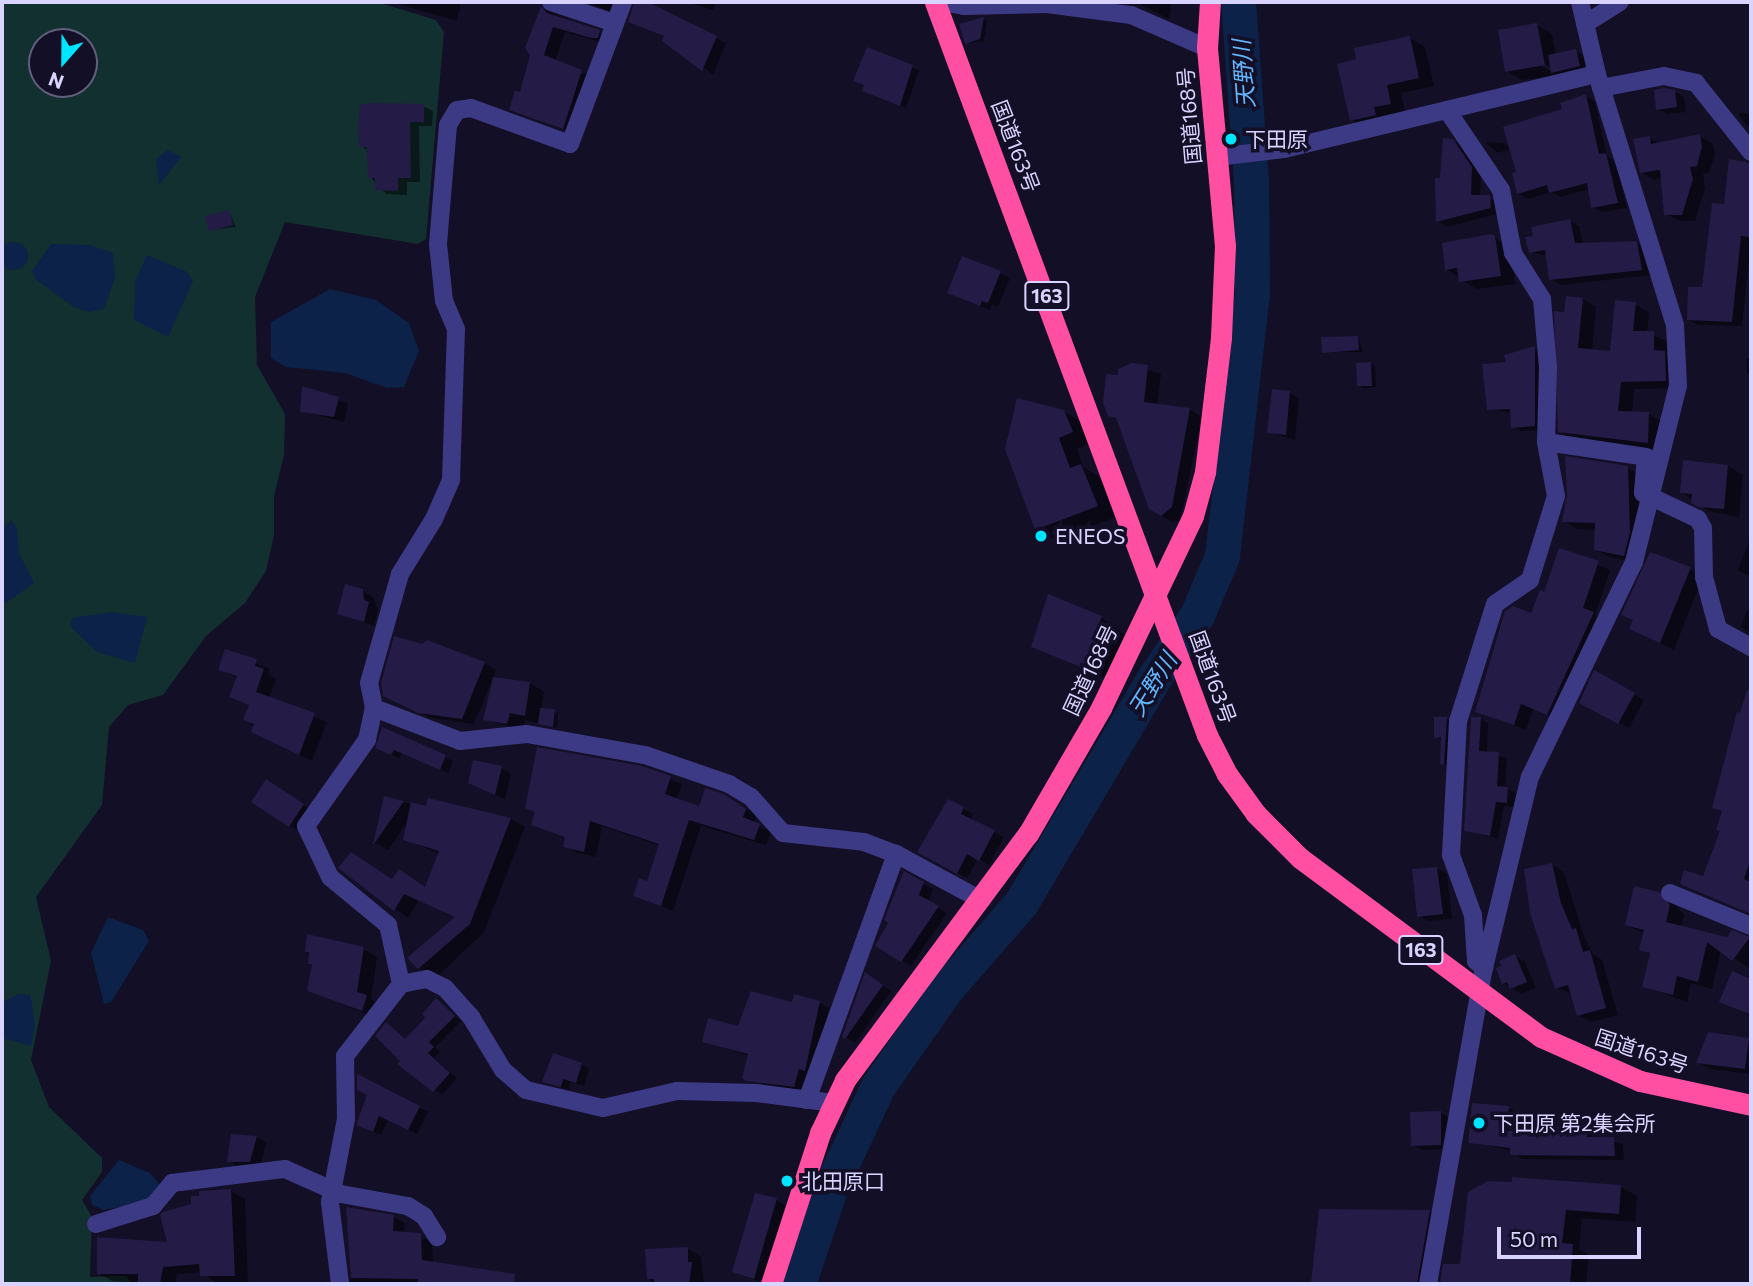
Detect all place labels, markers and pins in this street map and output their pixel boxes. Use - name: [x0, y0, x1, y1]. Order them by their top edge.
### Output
- place label: 下田原: [1245, 126, 1308, 152]
- marker: 下田原: [1223, 131, 1239, 147]
- place label: ENEOS: [1055, 523, 1125, 549]
- marker: ENEOS: [1033, 528, 1049, 544]
- place label: 下田原 第2集会所: [1493, 1110, 1656, 1136]
- marker: 下田原 第2集会所: [1471, 1115, 1487, 1131]
- place label: 北田原口: [801, 1168, 885, 1194]
- marker: 北田原口: [779, 1173, 795, 1189]

